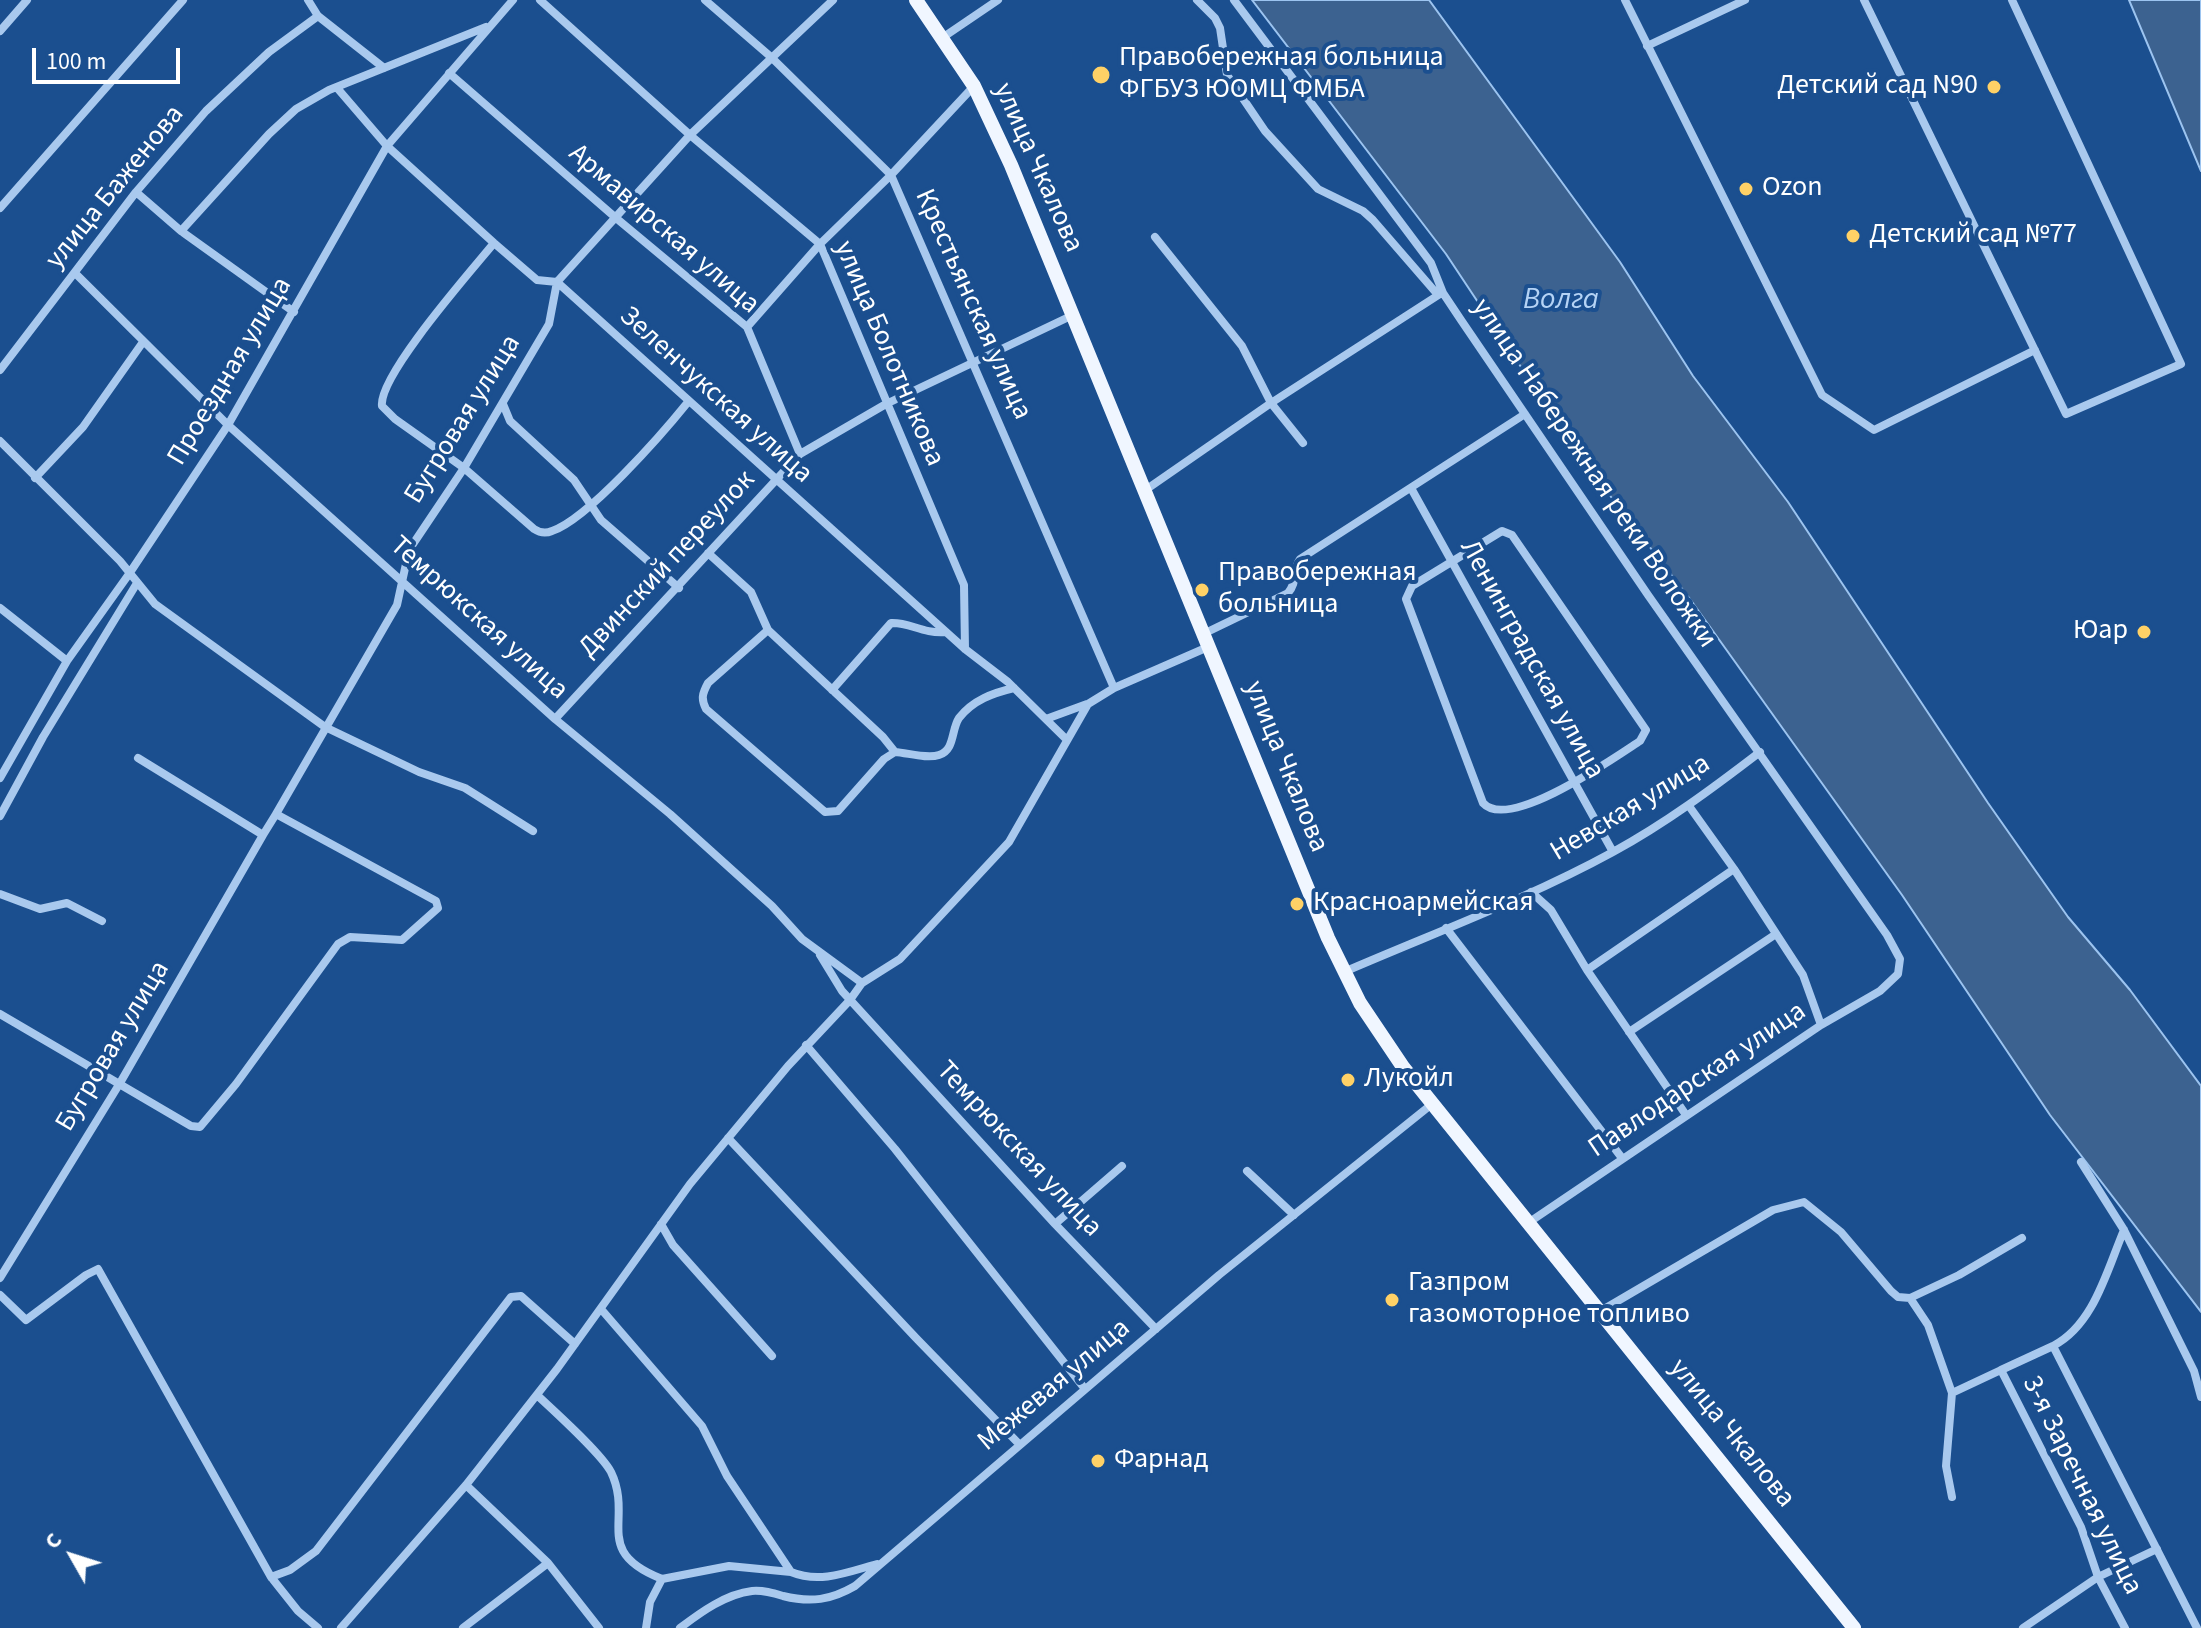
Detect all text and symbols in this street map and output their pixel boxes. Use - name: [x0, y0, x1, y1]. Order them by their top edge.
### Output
- scale bar: [36, 32, 184, 82]
- place label: Правобережная больница ФГБУЗ ЮОМЦ ФМБА: [1119, 42, 1444, 108]
- text: 100 m: [46, 44, 106, 79]
- marker: Правобережная больница ФГБУЗ ЮОМЦ ФМБА: [1090, 64, 1112, 86]
- place label: Детский сад N90: [1777, 70, 1978, 104]
- street label: улица Чкалова: [985, 78, 1089, 258]
- marker: Детский сад N90: [1985, 78, 2003, 96]
- street label: улица Баженова: [40, 99, 192, 277]
- street label: Армавирская улица: [561, 138, 765, 322]
- place label: Ozon: [1762, 172, 1822, 206]
- marker: Ozon: [1737, 180, 1755, 198]
- street label: Крестьянская улица: [906, 185, 1038, 425]
- place label: Детский сад №77: [1869, 219, 2077, 253]
- marker: Детский сад №77: [1844, 227, 1862, 245]
- street label: улица Болотникова: [825, 236, 951, 472]
- street label: Проездная улица: [162, 272, 300, 472]
- water label: Волга: [1523, 283, 1599, 319]
- street label: улица Набережная реки Воложки: [1463, 293, 1723, 655]
- street label: Зеленчукская улица: [611, 300, 819, 492]
- street label: Бугровая улица: [399, 329, 529, 511]
- street label: Двинский переулок: [573, 465, 763, 665]
- street label: Темрюкская улица: [382, 530, 574, 708]
- street label: Ленинградская улица: [1451, 534, 1611, 786]
- place label: Правобережная больница: [1218, 557, 1417, 623]
- marker: Правобережная больница: [1193, 581, 1211, 599]
- place label: Юар: [2073, 615, 2128, 649]
- marker: Юар: [2135, 623, 2153, 641]
- street label: улица Чкалова: [1235, 676, 1335, 858]
- street label: Невская улица: [1545, 748, 1717, 870]
- place label: Красноармейская: [1313, 887, 1534, 921]
- marker: Красноармейская: [1288, 895, 1306, 913]
- street label: Бугровая улица: [50, 956, 178, 1138]
- street label: Павлодарская улица: [1583, 996, 1813, 1166]
- street label: Темрюкская улица: [928, 1055, 1108, 1245]
- place label: Лукойл: [1364, 1063, 1454, 1097]
- marker: Лукойл: [1339, 1071, 1357, 1089]
- place label: Газпром газомоторное топливо: [1408, 1267, 1690, 1333]
- marker: Газпром газомоторное топливо: [1383, 1291, 1401, 1309]
- street label: Межевая улица: [972, 1313, 1138, 1459]
- street label: улица Чкалова: [1661, 1353, 1801, 1515]
- street label: 3-я Заречная улица: [2014, 1371, 2148, 1601]
- place label: Фарнад: [1114, 1444, 1208, 1478]
- marker: Фарнад: [1089, 1452, 1107, 1470]
- north arrow: [32, 1516, 112, 1596]
- text: С: [37, 1526, 70, 1556]

